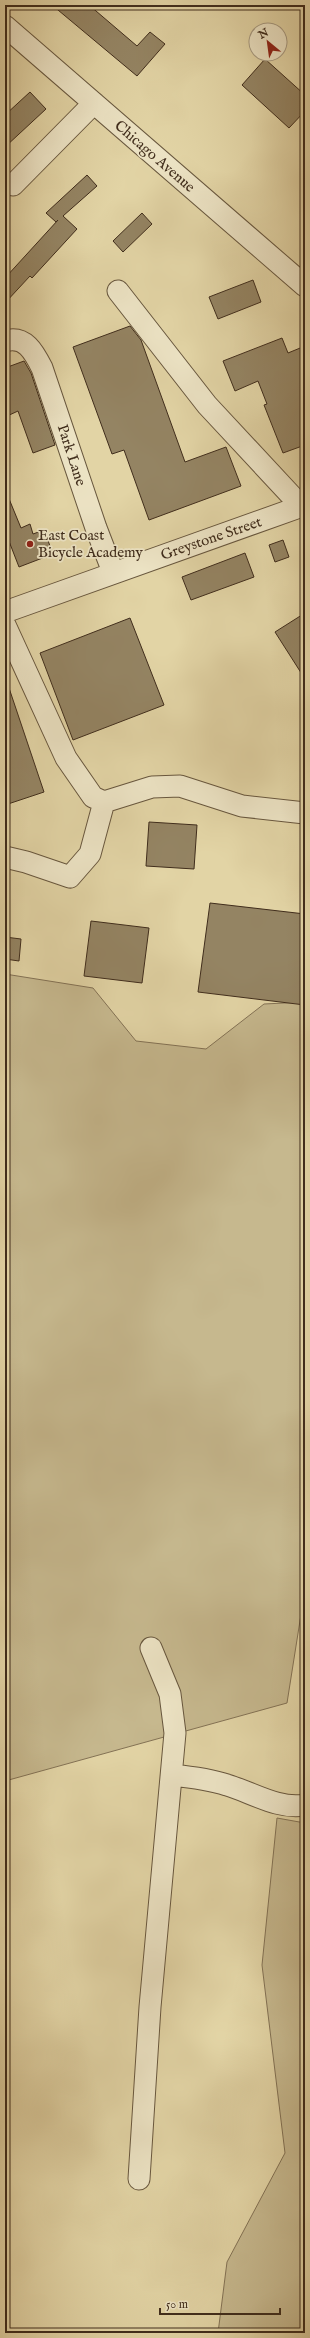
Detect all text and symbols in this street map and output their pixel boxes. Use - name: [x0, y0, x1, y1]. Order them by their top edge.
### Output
- north arrow: [248, 22, 288, 62]
- text: N: [255, 25, 272, 43]
- street label: Chicago Avenue: [110, 116, 199, 197]
- street label: Park Lane: [53, 422, 90, 489]
- street label: Greystone Street: [158, 512, 264, 565]
- place label: East Coast Bicycle Academy: [38, 526, 144, 562]
- marker: East Coast Bicycle Academy: [25, 539, 35, 549]
- scale bar: [160, 2290, 280, 2316]
- text: 50 m: [166, 2297, 188, 2312]

